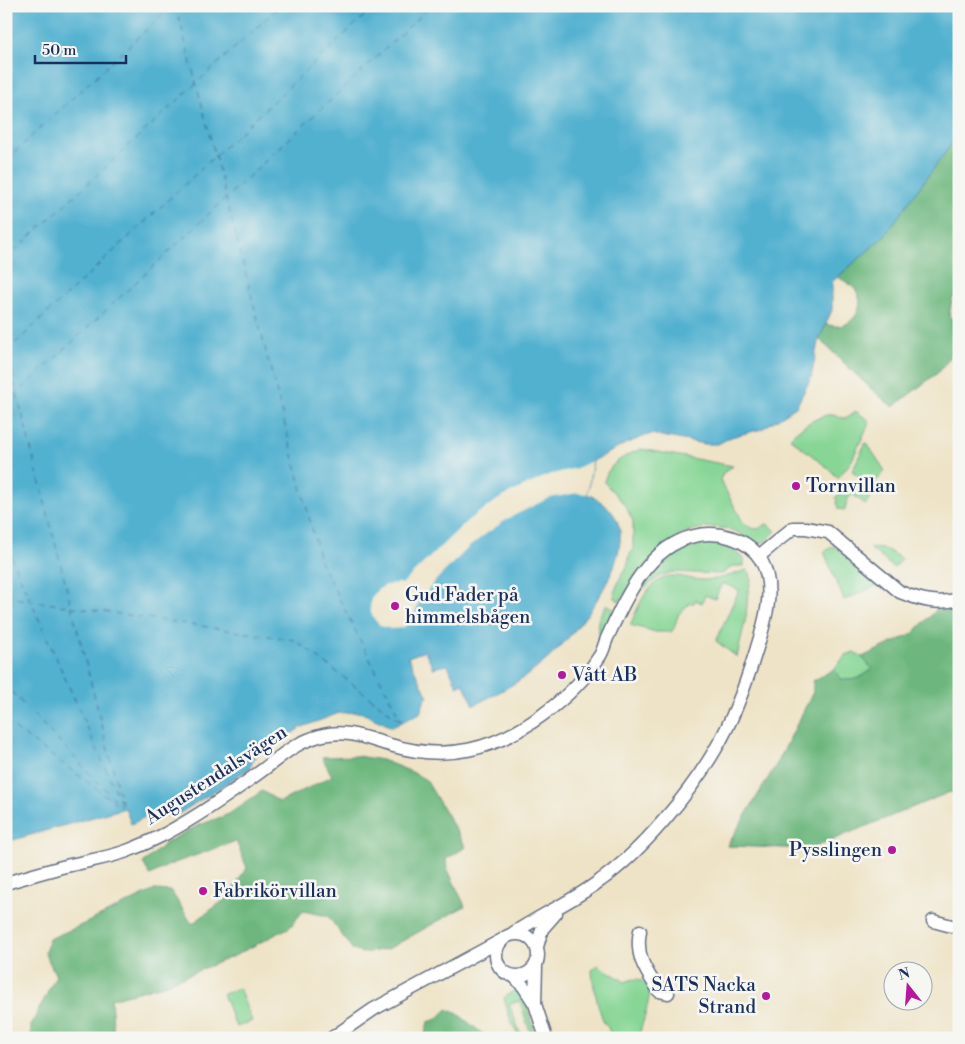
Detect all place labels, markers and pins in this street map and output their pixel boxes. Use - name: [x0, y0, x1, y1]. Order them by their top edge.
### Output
- place label: Tornvillan: [806, 474, 896, 498]
- marker: Tornvillan: [790, 480, 802, 492]
- place label: Gud Fader på himmelsbågen: [405, 583, 530, 629]
- marker: Gud Fader på himmelsbågen: [389, 600, 401, 612]
- place label: Vått AB: [571, 663, 637, 687]
- marker: Vått AB: [556, 669, 568, 681]
- place label: Pysslingen: [789, 838, 882, 862]
- marker: Pysslingen: [886, 844, 898, 856]
- place label: Fabrikörvillan: [213, 879, 337, 903]
- marker: Fabrikörvillan: [197, 885, 209, 897]
- place label: SATS Nacka Strand: [651, 973, 756, 1019]
- marker: SATS Nacka Strand: [760, 990, 772, 1002]

